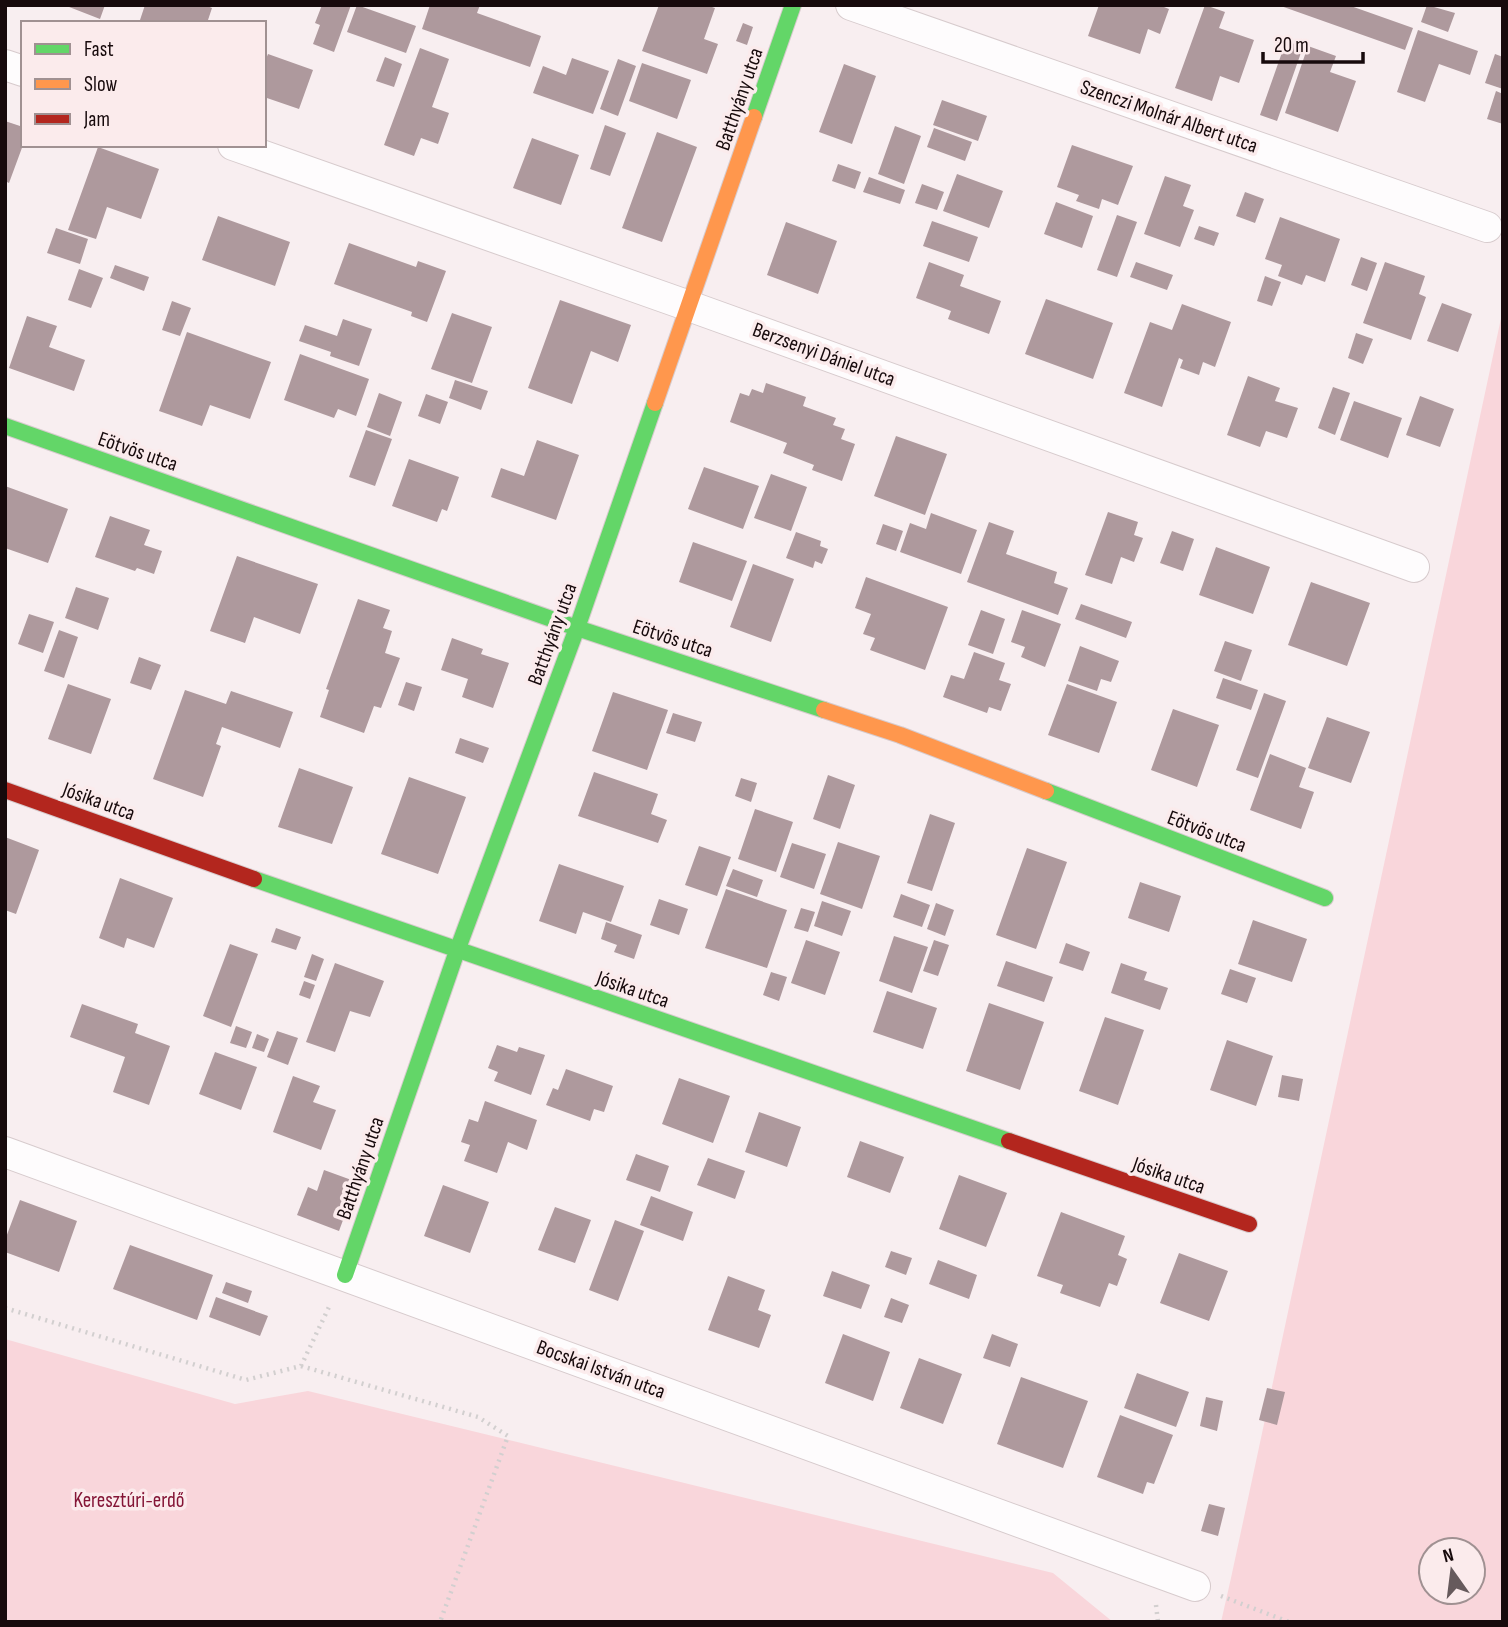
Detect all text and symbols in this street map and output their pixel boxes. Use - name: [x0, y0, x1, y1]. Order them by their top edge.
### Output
- legend: [21, 21, 266, 147]
- scale bar: [1263, 21, 1363, 65]
- text: 20 m: [1274, 33, 1309, 58]
- text: Fast: [84, 37, 114, 62]
- street label: Batthyány utca: [710, 45, 769, 154]
- text: Slow: [84, 72, 118, 97]
- street label: Szenczi Molnár Albert utca: [1077, 74, 1261, 159]
- text: Jam: [83, 107, 110, 132]
- street label: Berzsenyi Dániel utca: [749, 317, 898, 392]
- street label: Eötvös utca: [95, 426, 181, 477]
- street label: Batthyány utca: [522, 580, 582, 689]
- street label: Eötvös utca: [630, 614, 716, 663]
- street label: Jósika utca: [58, 777, 138, 826]
- street label: Eötvös utca: [1164, 805, 1250, 858]
- street label: Jósika utca: [592, 965, 672, 1014]
- street label: Batthyány utca: [331, 1114, 390, 1223]
- street label: Jósika utca: [1128, 1151, 1208, 1200]
- street label: Bocskai István utca: [533, 1335, 669, 1404]
- park label: Keresztúri-erdő: [74, 1488, 184, 1513]
- north arrow: [1417, 1536, 1487, 1606]
- text: N: [1441, 1544, 1456, 1568]

